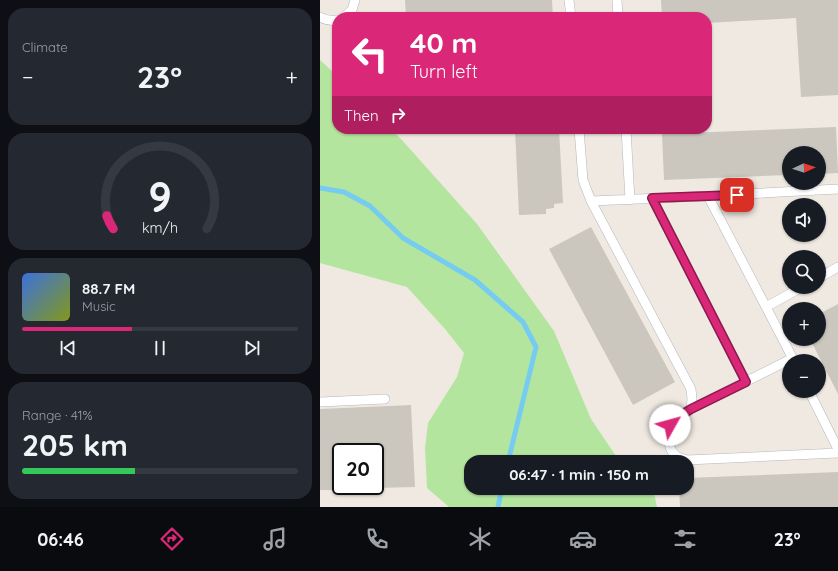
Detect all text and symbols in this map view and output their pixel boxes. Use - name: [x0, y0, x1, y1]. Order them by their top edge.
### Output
- text: 40 m: [410, 25, 477, 60]
- icon: left: [344, 28, 396, 80]
- text: Climate: [22, 39, 68, 55]
- text: 23°: [137, 58, 182, 96]
- text: Turn left: [410, 60, 478, 83]
- text: −: [22, 63, 33, 91]
- text: +: [286, 63, 298, 91]
- icon: right: [387, 104, 409, 126]
- text: Then: [344, 106, 379, 125]
- north arrow: [782, 146, 826, 190]
- map controls: [782, 146, 826, 398]
- text: 9: [148, 170, 172, 222]
- pin: [720, 178, 754, 212]
- icon: arrive: [726, 184, 748, 206]
- button: sound: [782, 198, 826, 242]
- text: km/h: [142, 219, 178, 237]
- button: search: [782, 250, 826, 294]
- text: 88.7 FM: [82, 279, 135, 298]
- text: Music: [82, 298, 116, 314]
- button: +: [782, 302, 826, 346]
- icon: previous: [57, 337, 79, 359]
- icon: pause: [149, 337, 171, 359]
- icon: next: [241, 337, 263, 359]
- button: −: [782, 354, 826, 398]
- position arrow: [649, 404, 691, 446]
- text: Range · 41%: [22, 407, 93, 423]
- text: 205 km: [22, 426, 128, 464]
- speed limit sign: 20: [332, 443, 384, 495]
- text: 06:47 · 1 min · 150 m: [509, 465, 649, 484]
- icon: directions: [158, 525, 186, 553]
- icon: music: [261, 525, 289, 553]
- icon: phone: [363, 525, 391, 553]
- icon: climate: [466, 525, 494, 553]
- icon: car: [569, 525, 597, 553]
- icon: filters: [671, 525, 699, 553]
- text: 06:46: [37, 528, 84, 551]
- text: 23°: [774, 528, 801, 551]

